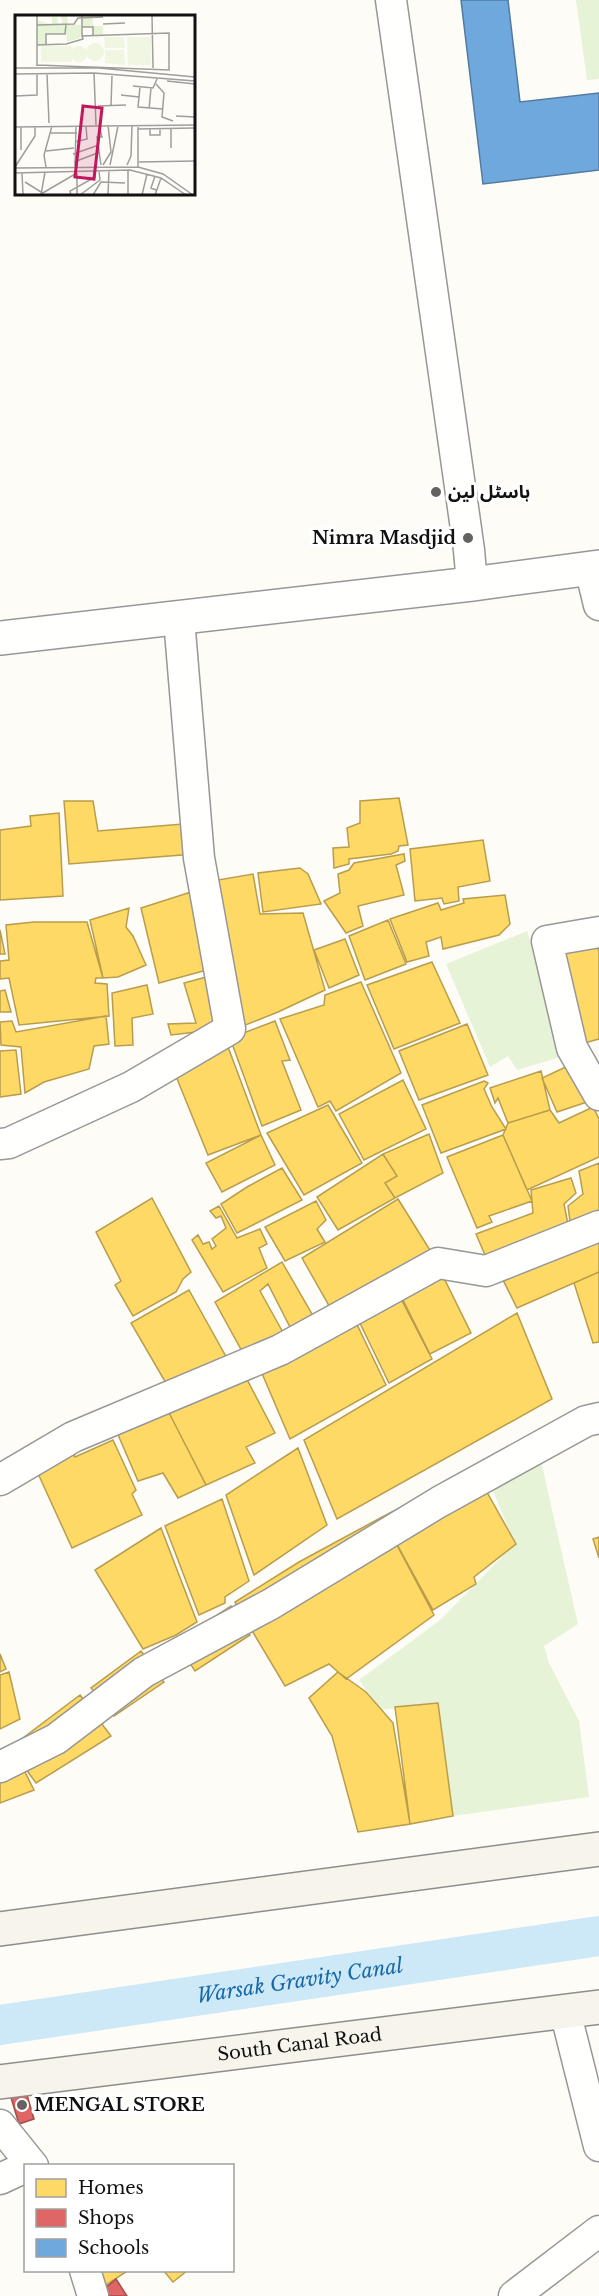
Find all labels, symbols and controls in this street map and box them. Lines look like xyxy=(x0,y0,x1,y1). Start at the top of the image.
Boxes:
inset map xyxy=(15,15,195,195)
place label: ہاسٹل لین xyxy=(448,481,530,503)
marker: ہاسٹل لین xyxy=(429,485,443,499)
place label: Nimra Masdjid xyxy=(312,527,456,549)
marker: Nimra Masdjid xyxy=(461,531,475,545)
water label: Warsak Gravity Canal xyxy=(195,1953,405,2008)
street label: South Canal Road xyxy=(216,2023,383,2066)
place label: MENGAL STORE xyxy=(34,2094,205,2116)
marker: MENGAL STORE xyxy=(15,2098,29,2112)
legend xyxy=(24,2164,234,2272)
text: Homes xyxy=(78,2177,144,2199)
text: Shops xyxy=(78,2207,134,2229)
text: Schools xyxy=(78,2237,149,2259)

